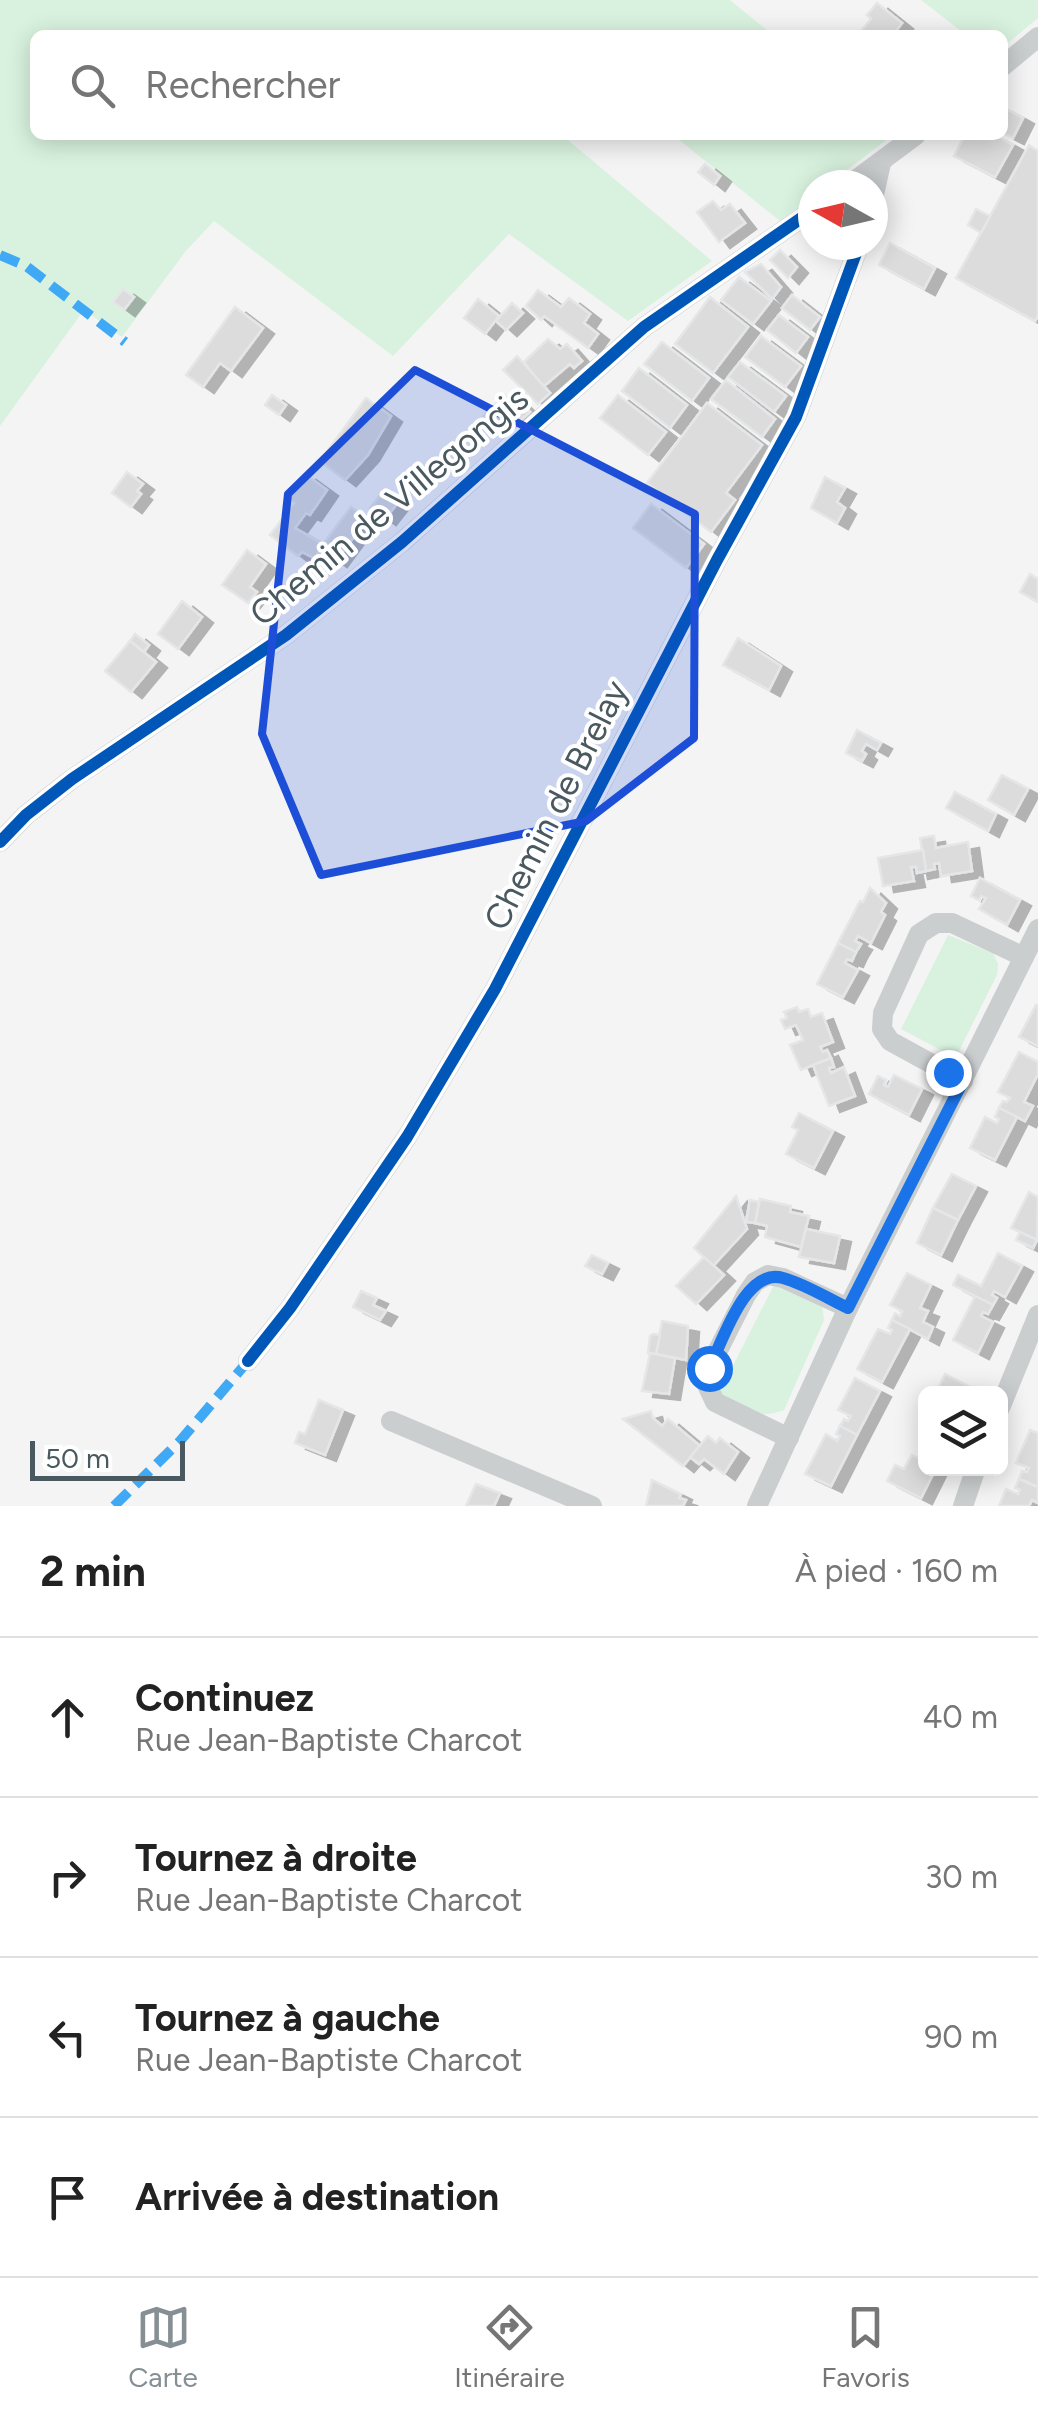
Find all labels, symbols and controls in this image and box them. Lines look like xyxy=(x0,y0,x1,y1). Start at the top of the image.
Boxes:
search box xyxy=(30,30,1008,140)
icon: search xyxy=(65,58,120,113)
text: Rechercher xyxy=(145,62,340,108)
north arrow xyxy=(798,170,888,260)
street label: Chemin de Villegongis xyxy=(241,377,537,635)
street label: Chemin de Brelay xyxy=(475,673,637,937)
route end xyxy=(926,1050,972,1096)
route start xyxy=(687,1346,733,1392)
map controls xyxy=(918,1386,1008,1476)
button: layers xyxy=(918,1386,1008,1476)
scale bar xyxy=(30,1436,185,1480)
text: 50 m xyxy=(45,1441,110,1475)
text: 2 min xyxy=(40,1546,146,1597)
text: À pied · 160 m xyxy=(795,1552,998,1590)
text: Continuez xyxy=(135,1675,314,1721)
icon: ahead xyxy=(40,1690,95,1745)
text: 40 m xyxy=(922,1698,998,1736)
text: Rue Jean-Baptiste Charcot xyxy=(135,1721,522,1759)
text: Tournez à droite xyxy=(135,1835,417,1881)
icon: right xyxy=(40,1850,95,1905)
text: 30 m xyxy=(925,1858,998,1896)
text: Rue Jean-Baptiste Charcot xyxy=(135,1881,522,1919)
text: Tournez à gauche xyxy=(135,1995,440,2041)
icon: left xyxy=(40,2010,95,2065)
text: 90 m xyxy=(924,2018,998,2056)
text: Rue Jean-Baptiste Charcot xyxy=(135,2041,522,2079)
icon: arrive xyxy=(40,2170,95,2225)
text: Arrivée à destination xyxy=(135,2174,499,2220)
tab: Carte xyxy=(128,2300,198,2394)
tab: Itinéraire xyxy=(454,2300,565,2394)
tab: Favoris xyxy=(821,2300,910,2394)

